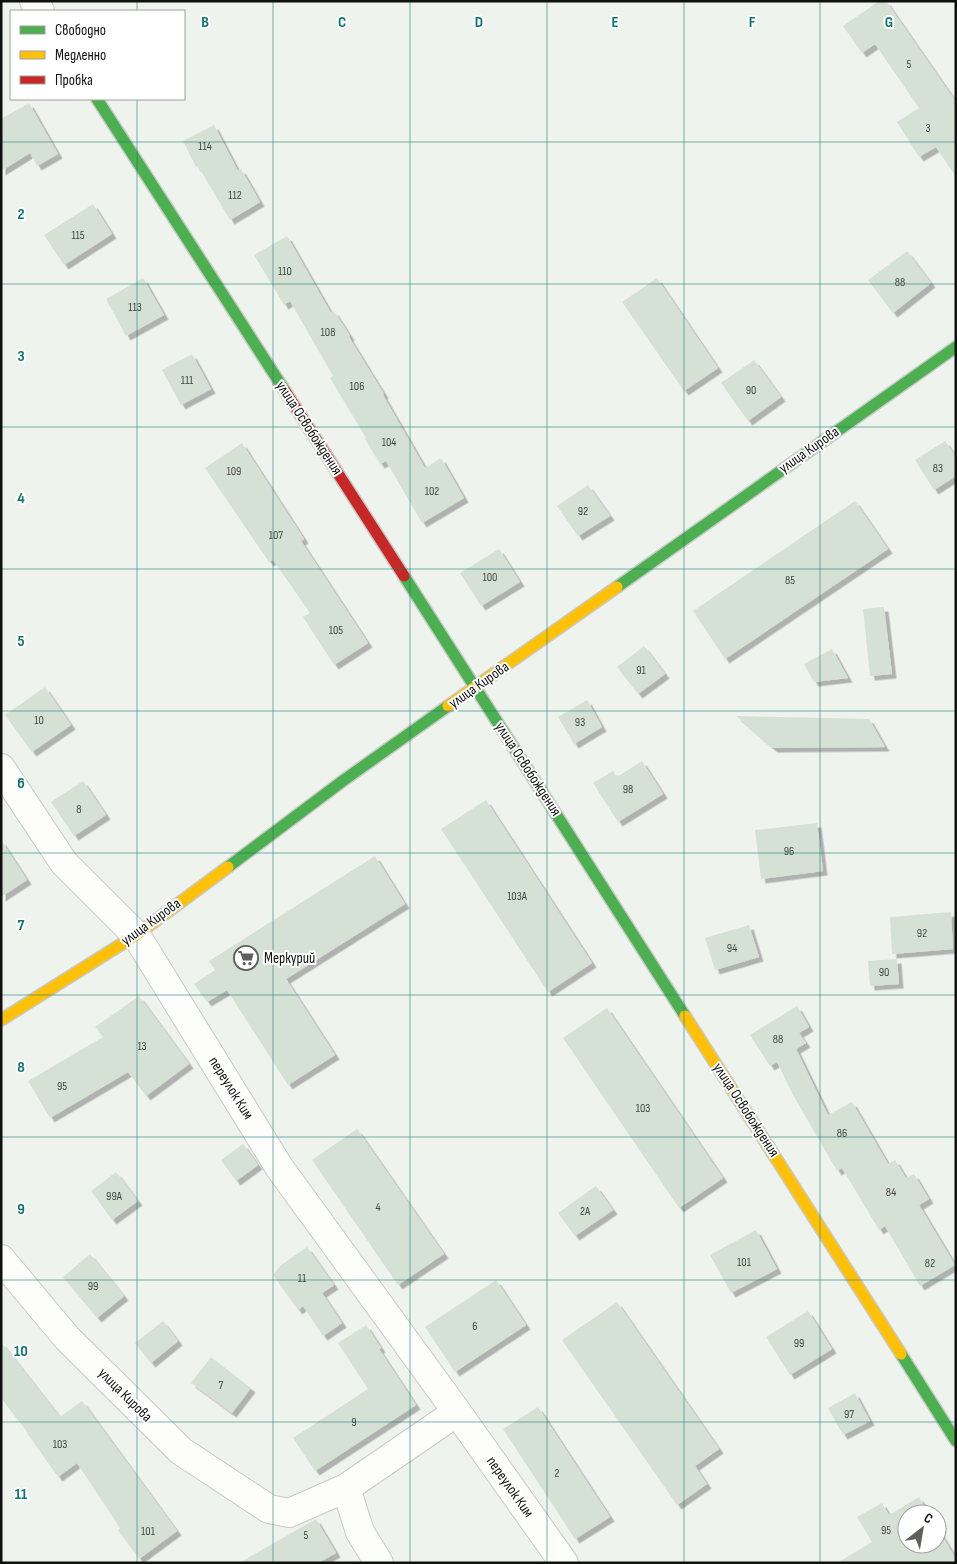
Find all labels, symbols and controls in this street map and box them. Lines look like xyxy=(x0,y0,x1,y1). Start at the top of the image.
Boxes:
legend xyxy=(10,10,185,100)
text: B xyxy=(201,13,209,32)
text: C xyxy=(338,13,346,32)
text: D xyxy=(475,13,483,32)
text: E xyxy=(612,13,619,32)
text: F xyxy=(749,13,756,32)
text: G xyxy=(885,13,893,32)
text: Свободно xyxy=(55,21,106,40)
text: Медленно xyxy=(55,46,106,65)
house number: 5 xyxy=(907,57,912,72)
text: Пробка xyxy=(55,71,93,90)
house number: 3 xyxy=(925,121,931,136)
house number: 114 xyxy=(198,139,212,154)
house number: 112 xyxy=(228,188,242,203)
text: 2 xyxy=(17,205,25,224)
house number: 115 xyxy=(71,228,85,243)
house number: 110 xyxy=(278,264,292,279)
house number: 88 xyxy=(895,275,905,290)
house number: 113 xyxy=(128,300,142,315)
house number: 108 xyxy=(321,325,335,340)
text: 3 xyxy=(17,347,25,366)
house number: 111 xyxy=(181,373,194,388)
street label: улица Освобождения xyxy=(271,377,347,479)
house number: 106 xyxy=(350,379,364,394)
house number: 90 xyxy=(746,383,756,398)
street label: улица Кирова xyxy=(775,422,843,478)
house number: 104 xyxy=(382,435,396,450)
house number: 83 xyxy=(933,461,943,476)
house number: 109 xyxy=(227,464,241,479)
house number: 102 xyxy=(425,484,439,499)
text: 4 xyxy=(17,489,25,508)
house number: 92 xyxy=(578,504,588,519)
house number: 107 xyxy=(269,528,283,543)
house number: 100 xyxy=(483,570,497,585)
house number: 85 xyxy=(785,573,795,588)
house number: 105 xyxy=(329,623,343,638)
text: 5 xyxy=(17,632,25,651)
street label: улица Кирова xyxy=(445,657,513,713)
house number: 91 xyxy=(636,663,647,678)
house number: 10 xyxy=(34,713,44,728)
house number: 93 xyxy=(575,715,585,730)
street label: улица Освобождения xyxy=(490,718,566,820)
text: 6 xyxy=(17,774,25,793)
house number: 98 xyxy=(623,782,633,797)
house number: 8 xyxy=(76,802,82,817)
house number: 96 xyxy=(784,844,794,859)
house number: 103А xyxy=(507,889,528,904)
street label: улица Кирова xyxy=(117,894,185,950)
text: 7 xyxy=(18,916,25,935)
house number: 92 xyxy=(917,926,927,941)
house number: 94 xyxy=(727,941,737,956)
supermarket icon: Меркурий xyxy=(233,945,259,971)
place label: Меркурий xyxy=(264,949,315,968)
house number: 90 xyxy=(879,965,889,980)
house number: 88 xyxy=(773,1032,783,1047)
house number: 13 xyxy=(137,1039,147,1054)
street label: переулок Ким xyxy=(204,1053,258,1123)
text: 8 xyxy=(17,1058,25,1077)
street label: улица Освобождения xyxy=(708,1059,784,1161)
house number: 95 xyxy=(57,1079,67,1094)
house number: 103 xyxy=(636,1101,650,1116)
house number: 86 xyxy=(837,1126,847,1141)
house number: 84 xyxy=(886,1185,896,1200)
house number: 99А xyxy=(106,1189,123,1204)
text: 9 xyxy=(17,1200,25,1219)
house number: 4 xyxy=(375,1200,381,1215)
house number: 2А xyxy=(580,1204,591,1219)
house number: 101 xyxy=(737,1255,752,1270)
house number: 82 xyxy=(925,1256,935,1271)
house number: 11 xyxy=(298,1271,307,1286)
house number: 99 xyxy=(88,1279,98,1294)
house number: 6 xyxy=(472,1319,478,1334)
house number: 99 xyxy=(794,1336,804,1351)
text: 10 xyxy=(14,1342,28,1361)
street label: улица Кирова xyxy=(94,1364,156,1426)
house number: 7 xyxy=(219,1378,224,1393)
house number: 97 xyxy=(844,1407,854,1422)
house number: 9 xyxy=(351,1415,357,1430)
house number: 103 xyxy=(53,1437,67,1452)
street label: переулок Ким xyxy=(482,1453,538,1521)
house number: 2 xyxy=(555,1466,560,1481)
text: 11 xyxy=(15,1485,28,1504)
north arrow xyxy=(897,1504,947,1554)
text: С xyxy=(921,1509,936,1527)
house number: 95 xyxy=(881,1523,891,1538)
house number: 101 xyxy=(141,1524,156,1539)
house number: 5 xyxy=(304,1528,309,1543)

